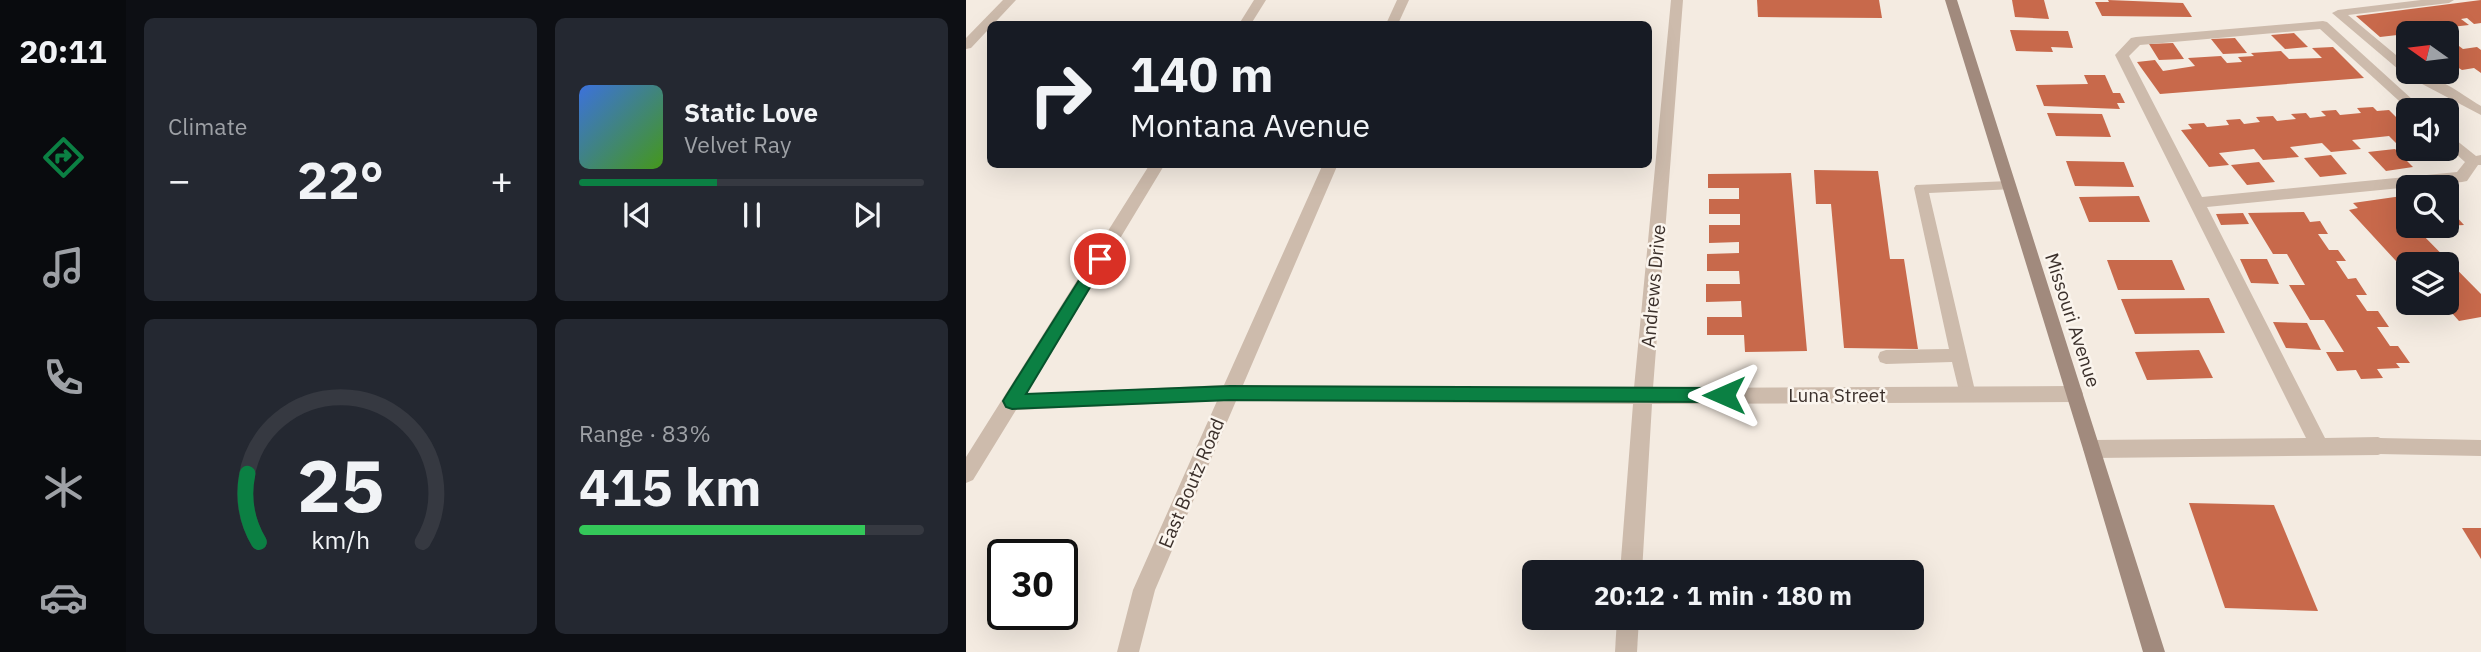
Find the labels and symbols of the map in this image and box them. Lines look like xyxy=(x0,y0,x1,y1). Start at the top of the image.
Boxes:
north arrow xyxy=(2396,21,2459,84)
street label: Andrews Drive xyxy=(1636,223,1670,349)
pin xyxy=(1070,229,1130,289)
street label: Missouri Avenue xyxy=(2040,250,2106,390)
position arrow xyxy=(1687,358,1761,432)
street label: Luna Street xyxy=(1788,383,1886,407)
street label: East Boutz Road xyxy=(1153,414,1229,552)
speed limit sign: 30 xyxy=(987,539,1078,630)

